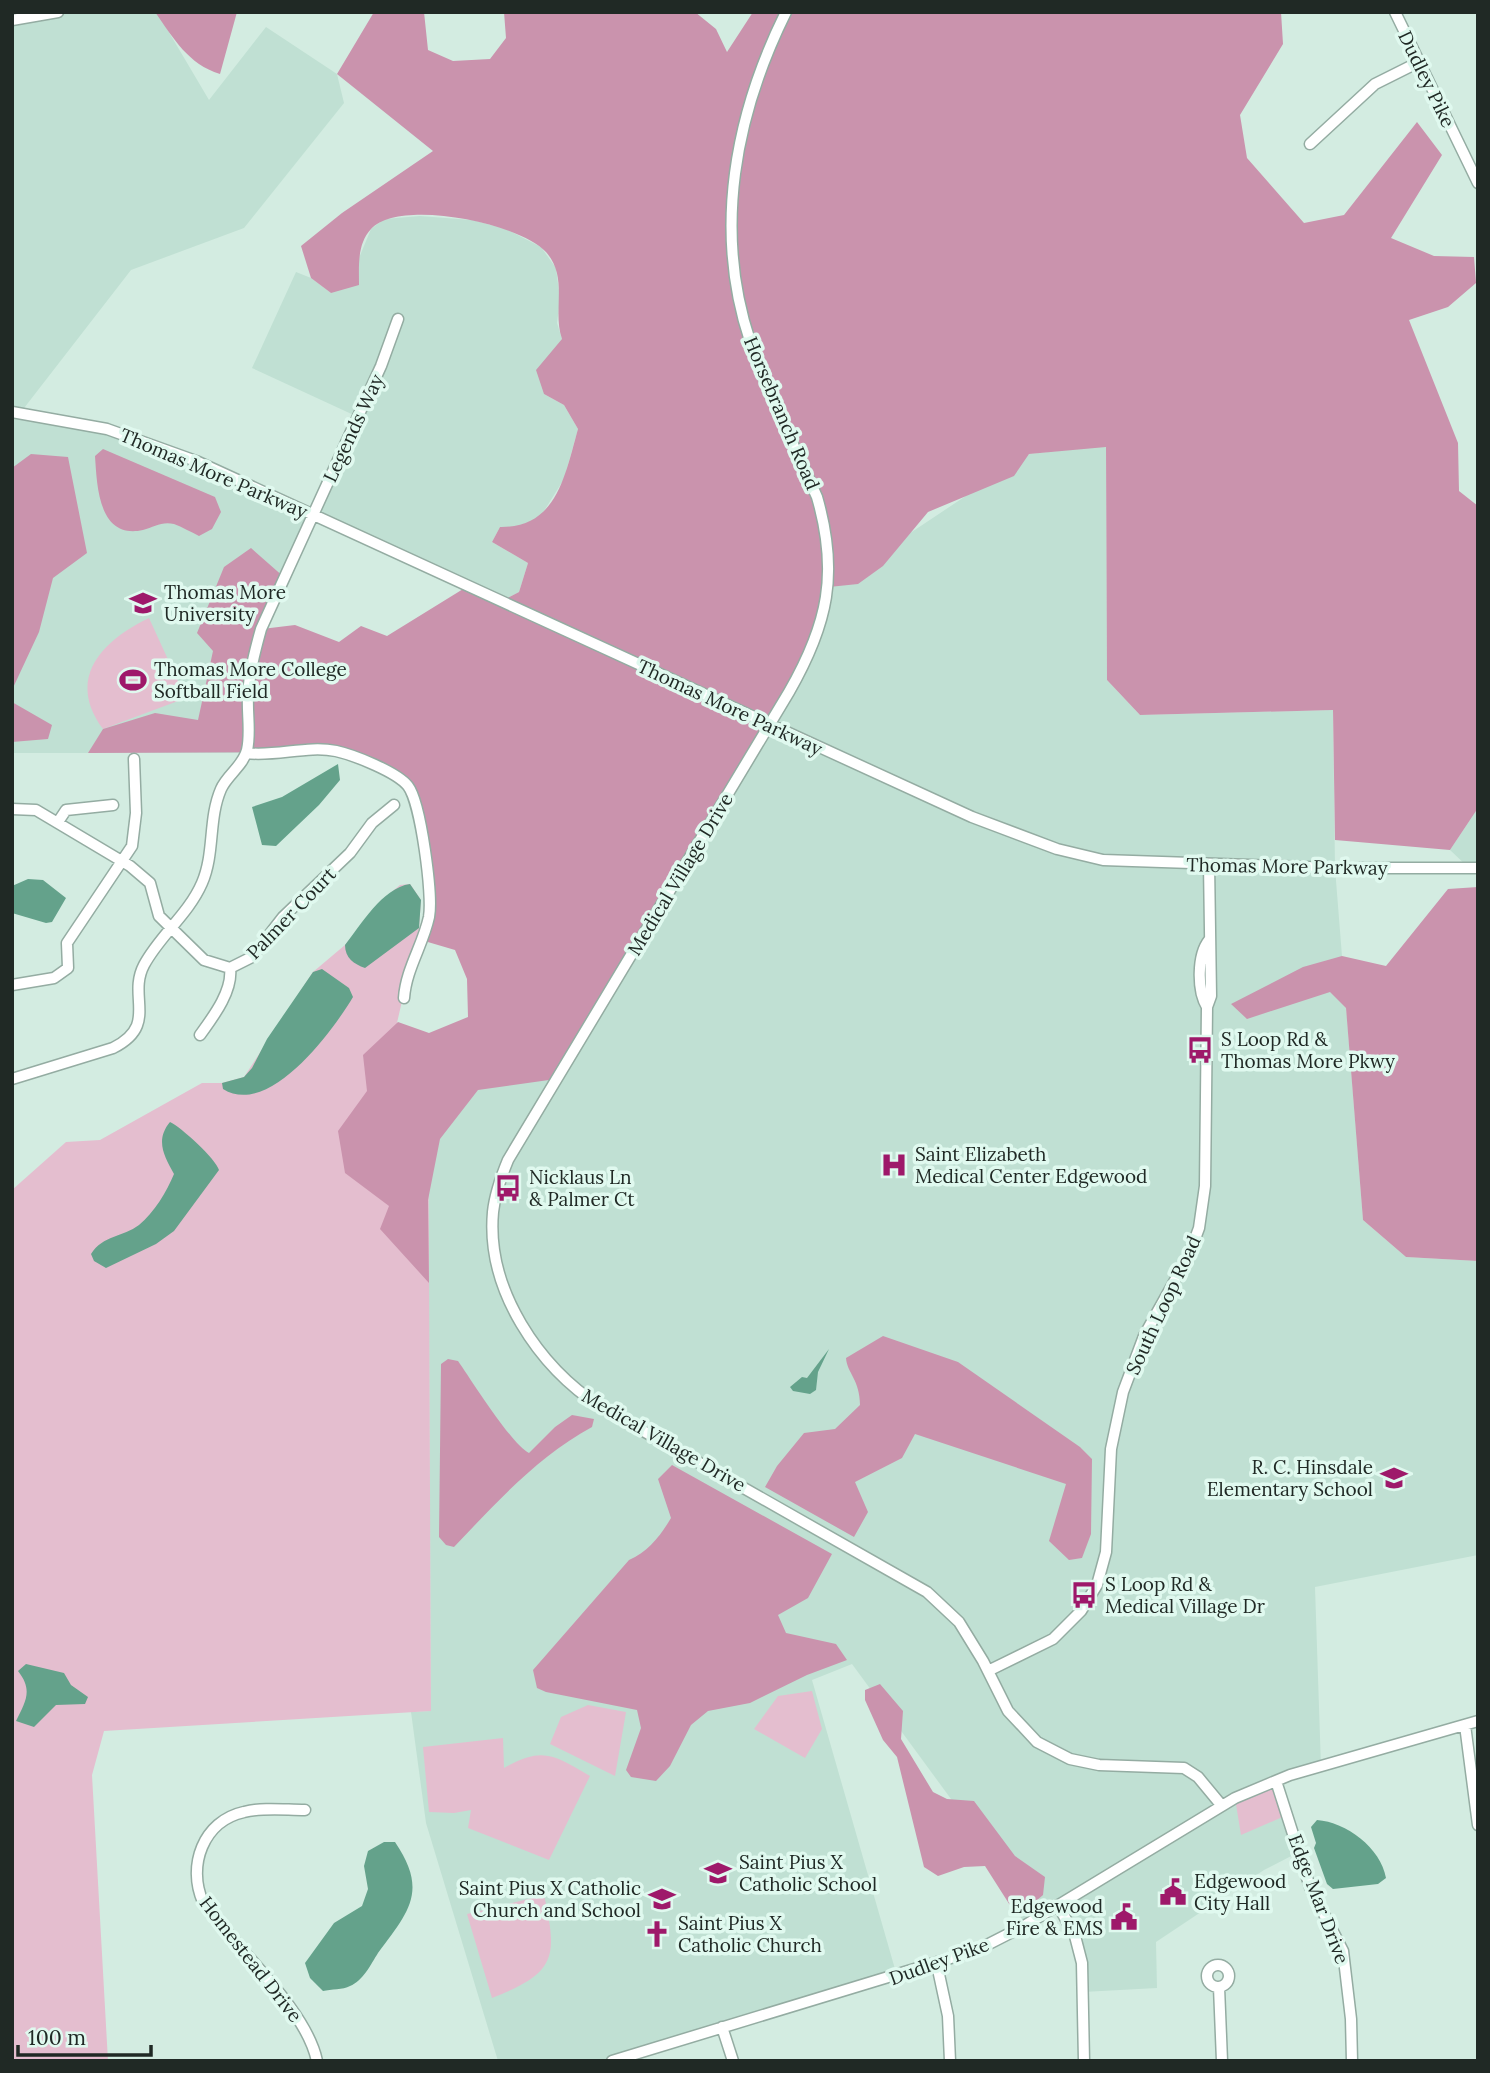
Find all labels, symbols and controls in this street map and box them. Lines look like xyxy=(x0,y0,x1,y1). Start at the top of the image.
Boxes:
street label: Dudley Pike xyxy=(1393,27,1461,131)
street label: Horsebranch Road xyxy=(739,333,825,493)
street label: Legends Way xyxy=(318,370,388,486)
street label: Thomas More Parkway xyxy=(117,423,311,523)
place label: Thomas More University xyxy=(164,580,286,626)
school or university icon: Thomas More University xyxy=(128,588,158,618)
street label: Thomas More Parkway xyxy=(634,654,826,760)
place label: Thomas More College Softball Field xyxy=(154,657,347,703)
sports icon: Thomas More College Softball Field xyxy=(118,665,148,695)
street label: Medical Village Drive xyxy=(622,788,738,960)
street label: Thomas More Parkway xyxy=(1186,852,1388,880)
street label: Palmer Court xyxy=(241,862,341,964)
place label: S Loop Rd & Thomas More Pkwy xyxy=(1221,1027,1395,1073)
bus stop icon: S Loop Rd & Thomas More Pkwy xyxy=(1185,1035,1215,1065)
place label: Saint Elizabeth Medical Center Edgewood xyxy=(915,1142,1147,1188)
hospital icon: Saint Elizabeth Medical Center Edgewood xyxy=(879,1150,909,1180)
place label: Nicklaus Ln & Palmer Ct xyxy=(529,1165,635,1211)
bus stop icon: Nicklaus Ln & Palmer Ct xyxy=(493,1173,523,1203)
street label: South Loop Road xyxy=(1120,1232,1206,1378)
street label: Medical Village Drive xyxy=(578,1383,750,1497)
place label: R. C. Hinsdale Elementary School xyxy=(1207,1455,1373,1501)
school or university icon: R. C. Hinsdale Elementary School xyxy=(1379,1463,1409,1493)
place label: S Loop Rd & Medical Village Dr xyxy=(1105,1572,1266,1618)
bus stop icon: S Loop Rd & Medical Village Dr xyxy=(1069,1580,1099,1610)
street label: Edge Mar Drive xyxy=(1283,1831,1355,1967)
place label: Saint Pius X Catholic School xyxy=(739,1850,877,1896)
school or university icon: Saint Pius X Catholic School xyxy=(703,1858,733,1888)
place label: Edgewood City Hall xyxy=(1194,1869,1286,1915)
place label: Saint Pius X Catholic Church and School xyxy=(459,1876,641,1922)
public building icon: Edgewood City Hall xyxy=(1158,1877,1188,1907)
school or university icon: Saint Pius X Catholic Church and School xyxy=(647,1884,677,1914)
street label: Homestead Drive xyxy=(194,1891,308,2027)
place label: Edgewood Fire & EMS xyxy=(1006,1894,1103,1940)
public building icon: Edgewood Fire & EMS xyxy=(1109,1902,1139,1932)
place label: Saint Pius X Catholic Church xyxy=(678,1911,822,1957)
church icon: Saint Pius X Catholic Church xyxy=(642,1919,672,1949)
street label: Dudley Pike xyxy=(886,1932,992,1990)
scale bar xyxy=(18,2014,150,2058)
text: 100 m xyxy=(28,2024,86,2051)

